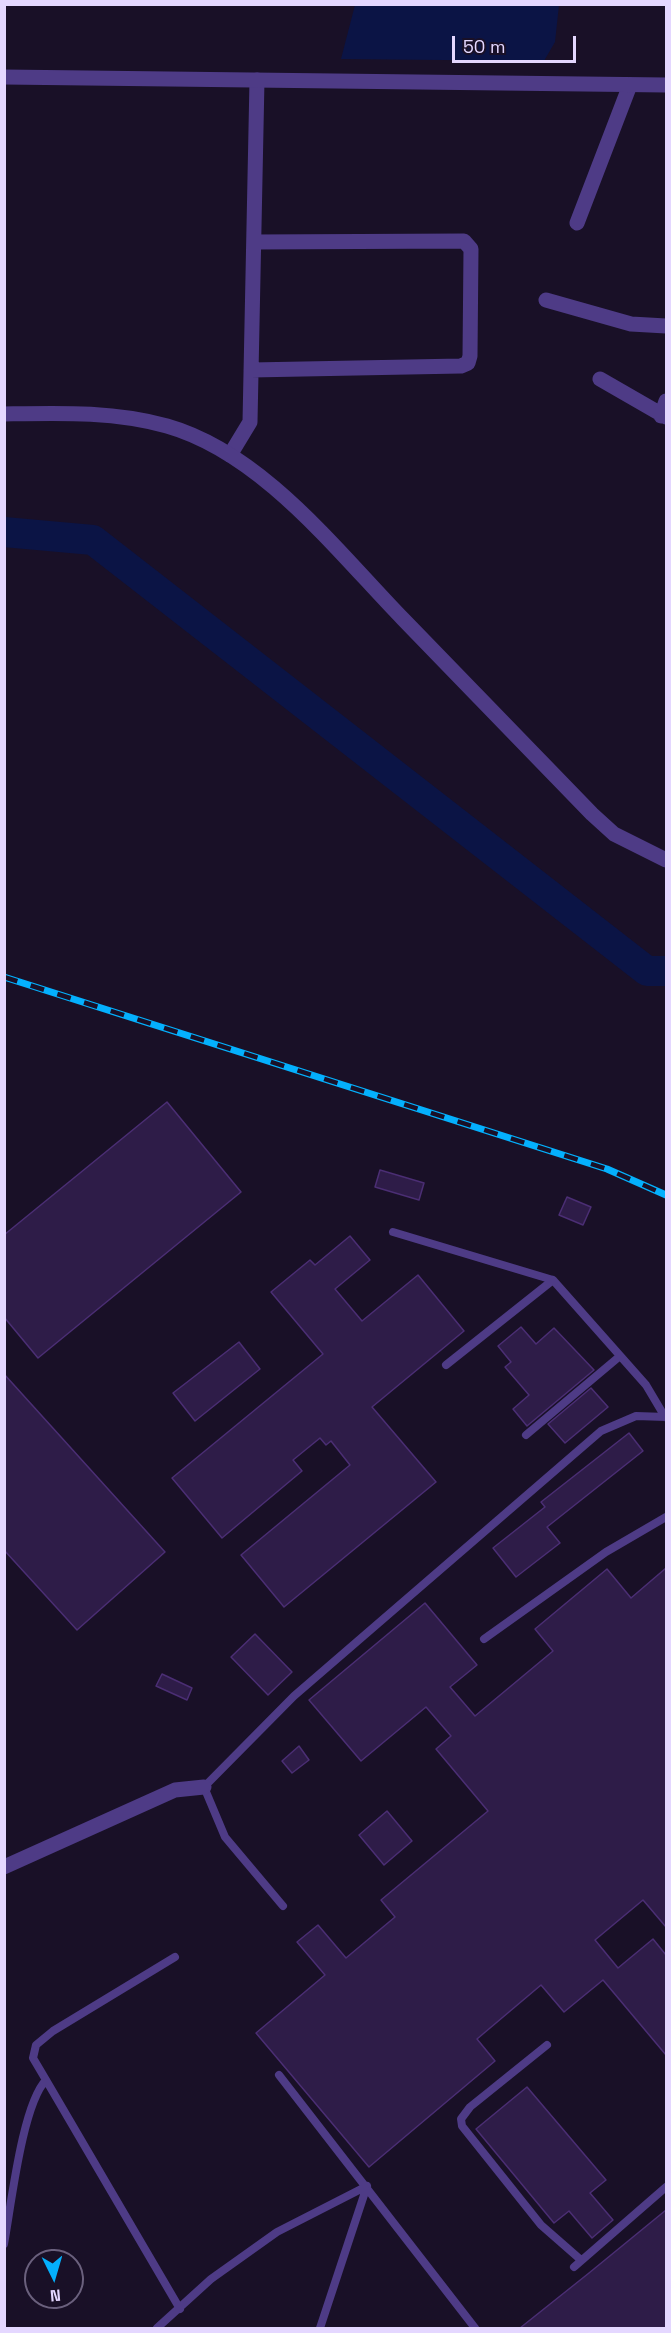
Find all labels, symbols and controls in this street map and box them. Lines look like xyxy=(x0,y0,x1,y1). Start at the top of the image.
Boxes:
scale bar xyxy=(455,24,580,62)
text: 50 m xyxy=(463,35,505,58)
north arrow xyxy=(24,2249,84,2309)
text: N xyxy=(49,2285,62,2306)

